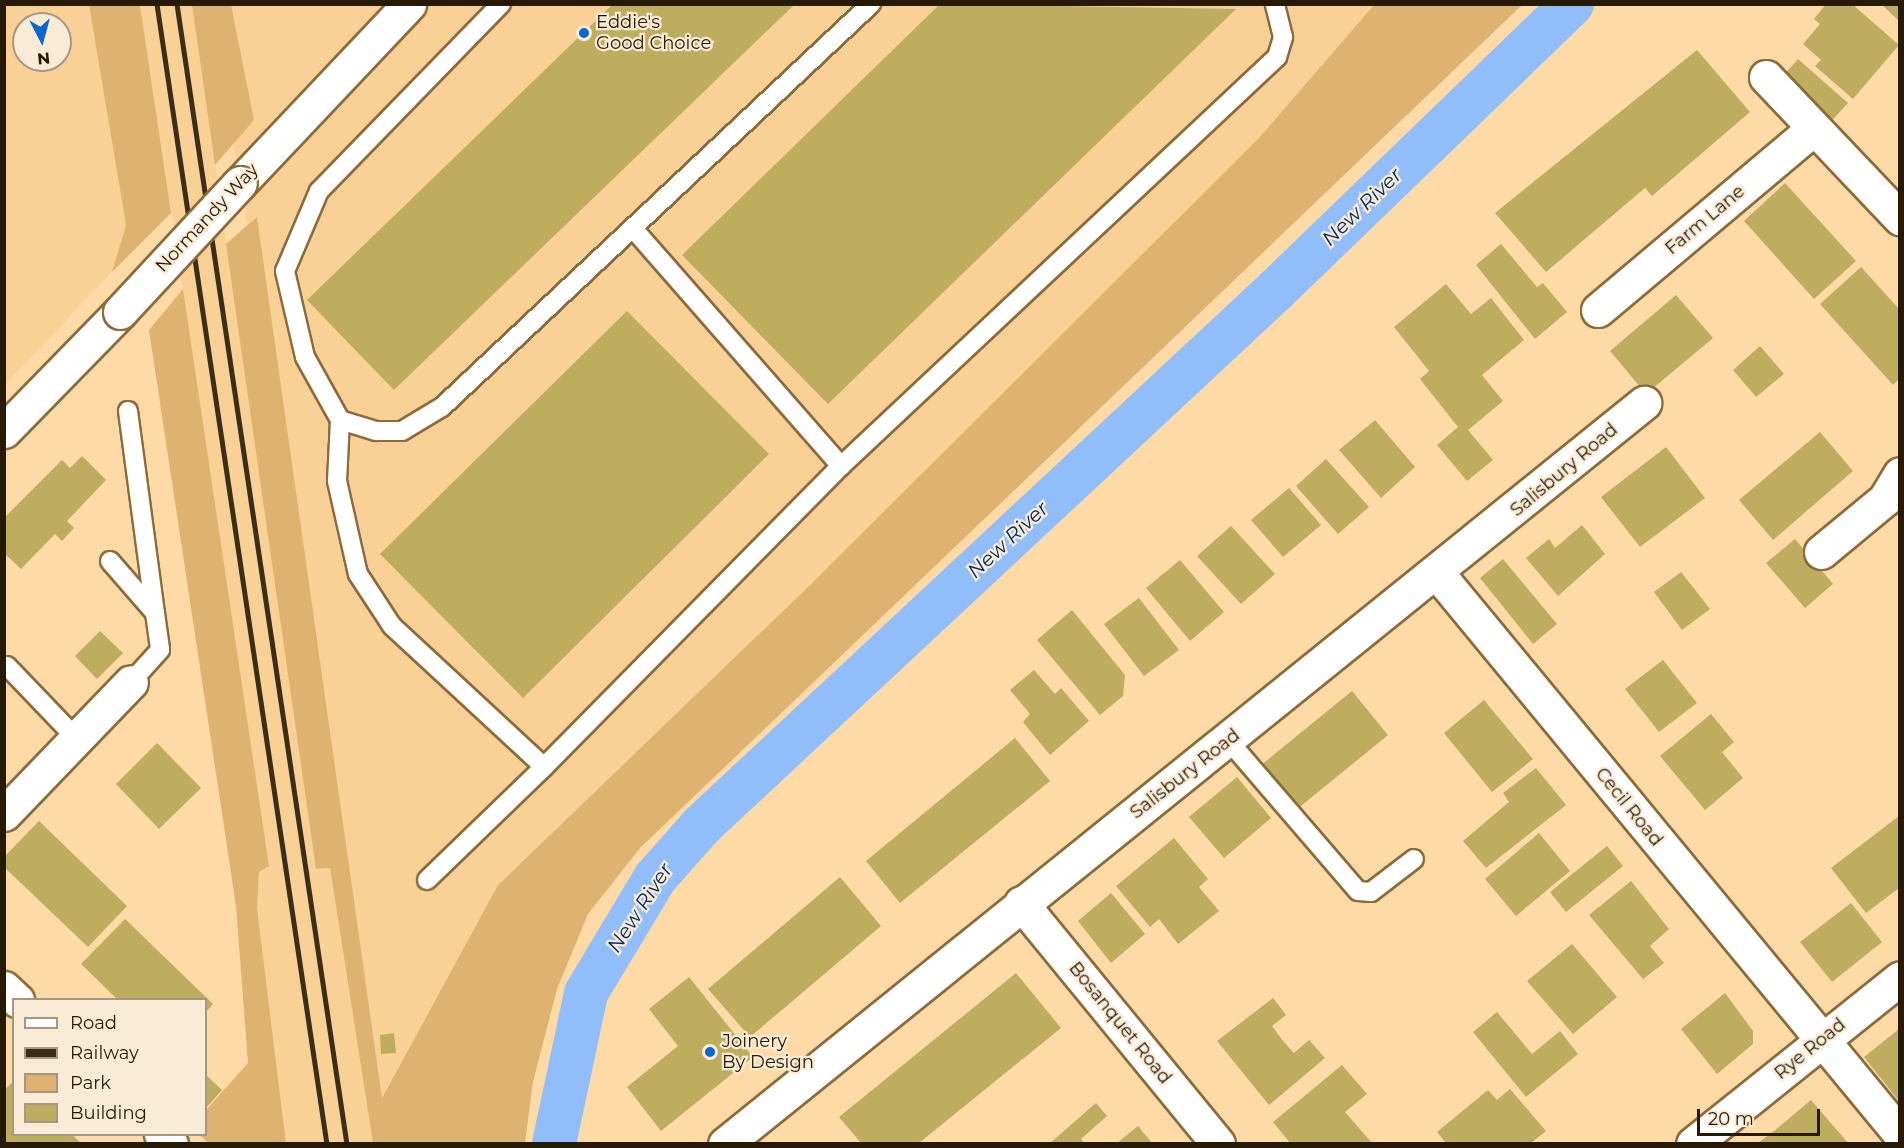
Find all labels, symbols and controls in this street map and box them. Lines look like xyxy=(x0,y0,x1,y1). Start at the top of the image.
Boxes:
north arrow xyxy=(12,12,72,72)
place label: Eddie's Good Choice xyxy=(596,12,711,54)
marker: Eddie's Good Choice xyxy=(577,26,591,40)
text: N xyxy=(36,48,51,69)
street label: Normandy Way xyxy=(151,159,263,277)
water label: New River xyxy=(1317,163,1407,251)
street label: Farm Lane xyxy=(1661,181,1749,259)
street label: Salisbury Road xyxy=(1506,419,1622,521)
water label: New River xyxy=(963,497,1053,583)
street label: Salisbury Road xyxy=(1126,725,1244,823)
street label: Cecil Road xyxy=(1591,763,1667,851)
water label: New River xyxy=(602,859,678,957)
street label: Bosanquet Road xyxy=(1064,958,1176,1088)
legend xyxy=(12,998,207,1136)
text: Road xyxy=(70,1012,117,1034)
street label: Rye Road xyxy=(1770,1014,1850,1084)
place label: Joinery By Design xyxy=(722,1031,814,1074)
text: Railway xyxy=(70,1042,139,1064)
marker: Joinery By Design xyxy=(703,1045,717,1059)
text: Park xyxy=(70,1072,111,1094)
scale bar xyxy=(1700,1097,1823,1135)
text: Building xyxy=(70,1102,147,1124)
text: 20 m xyxy=(1708,1108,1754,1130)

